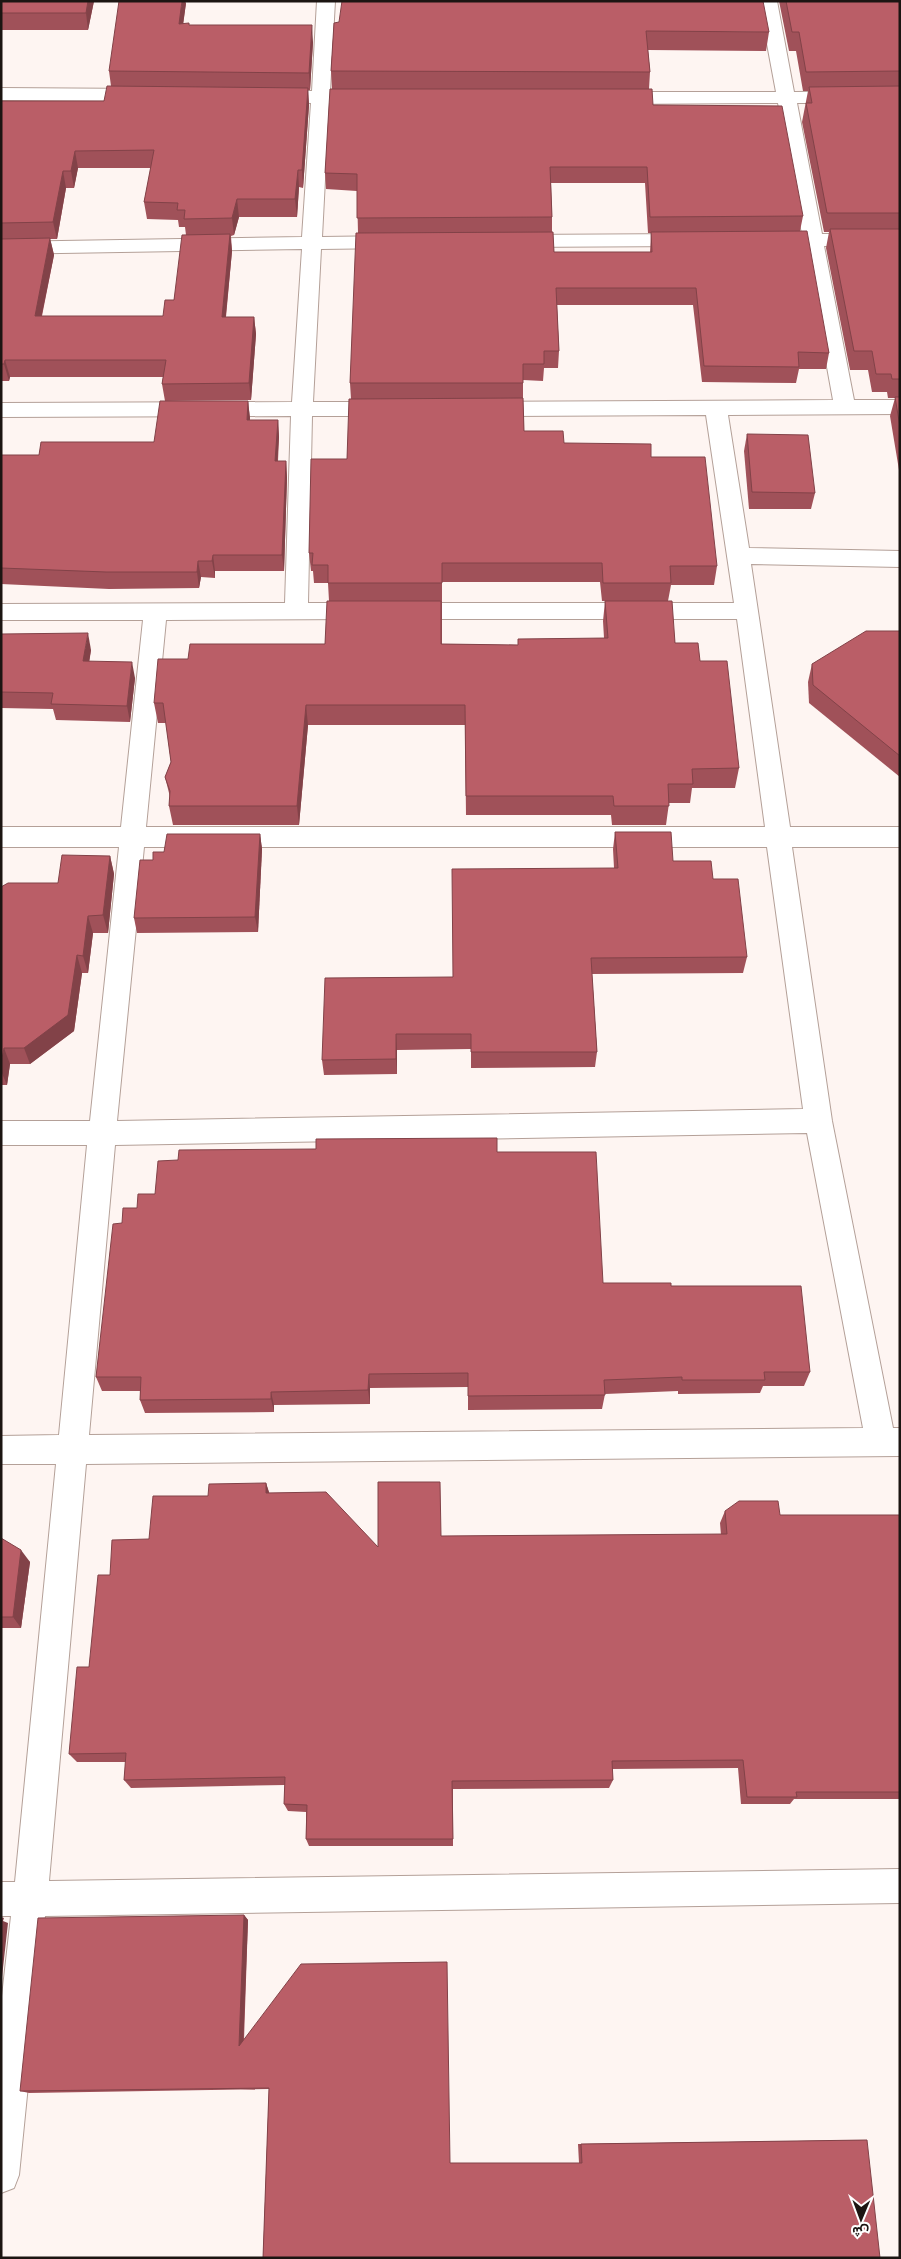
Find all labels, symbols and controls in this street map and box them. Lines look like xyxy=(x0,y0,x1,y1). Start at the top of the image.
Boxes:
north arrow xyxy=(836,2194,886,2244)
text: ش xyxy=(852,2222,869,2242)

